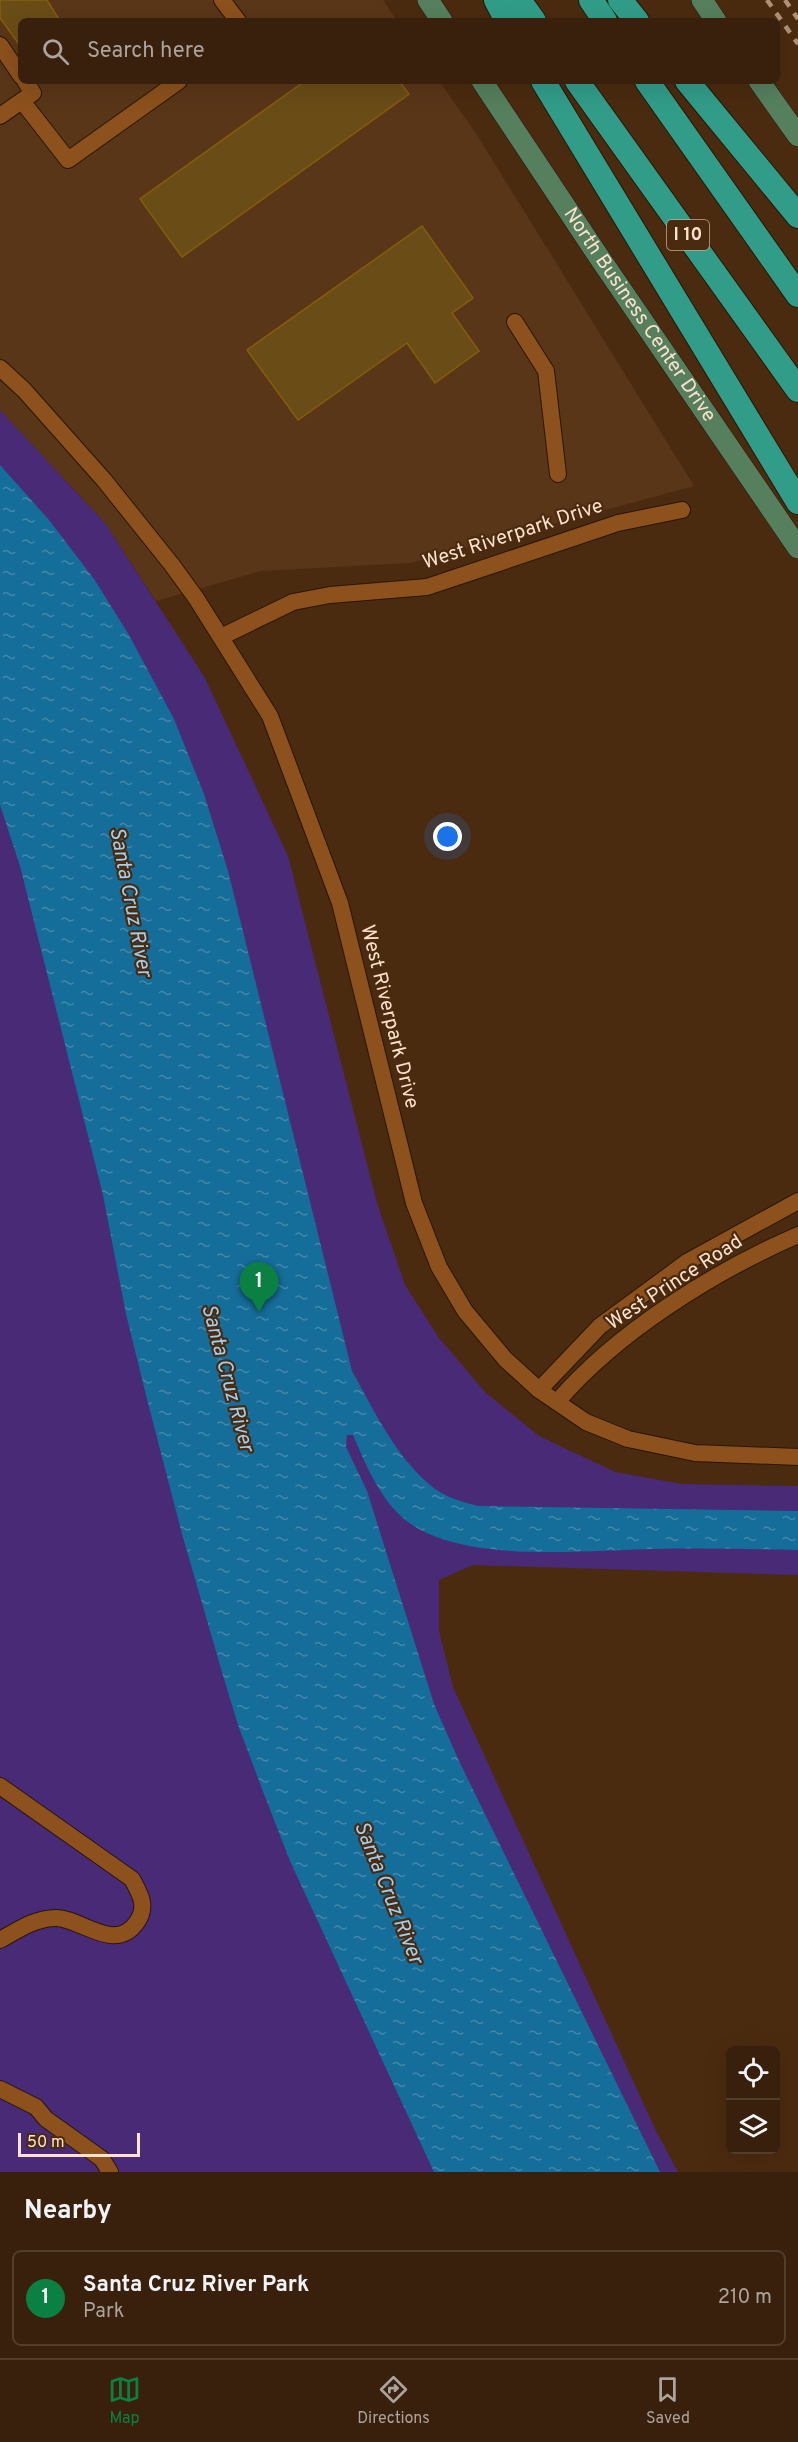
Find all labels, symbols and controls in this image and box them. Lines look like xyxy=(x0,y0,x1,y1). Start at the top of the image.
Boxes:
search box xyxy=(18,18,780,84)
icon: search xyxy=(39,35,72,68)
text: Search here xyxy=(87,38,205,65)
street label: North Business Center Drive xyxy=(557,203,721,428)
road number: I 10 xyxy=(667,220,709,250)
street label: West Riverpark Drive xyxy=(419,494,607,576)
your location xyxy=(433,822,462,851)
water label: Santa Cruz River xyxy=(102,825,158,981)
street label: West Riverpark Drive xyxy=(354,922,424,1112)
street label: West Prince Road xyxy=(602,1229,748,1337)
pin: 1 xyxy=(240,1262,278,1312)
water label: Santa Cruz River xyxy=(194,1301,260,1457)
water label: Santa Cruz River xyxy=(347,1818,430,1970)
map controls xyxy=(726,2046,780,2154)
button: locate xyxy=(726,2046,780,2100)
button: layers xyxy=(726,2100,780,2154)
scale bar xyxy=(18,2130,140,2158)
text: 50 m xyxy=(27,2133,65,2153)
text: Nearby xyxy=(24,2195,112,2228)
text: Santa Cruz River Park xyxy=(83,2272,309,2299)
text: 1 xyxy=(42,2285,50,2311)
text: 210 m xyxy=(718,2285,772,2311)
text: Park xyxy=(83,2299,124,2325)
tab: Map xyxy=(108,2373,141,2429)
tab: Directions xyxy=(357,2373,430,2429)
tab: Saved xyxy=(646,2373,690,2429)

